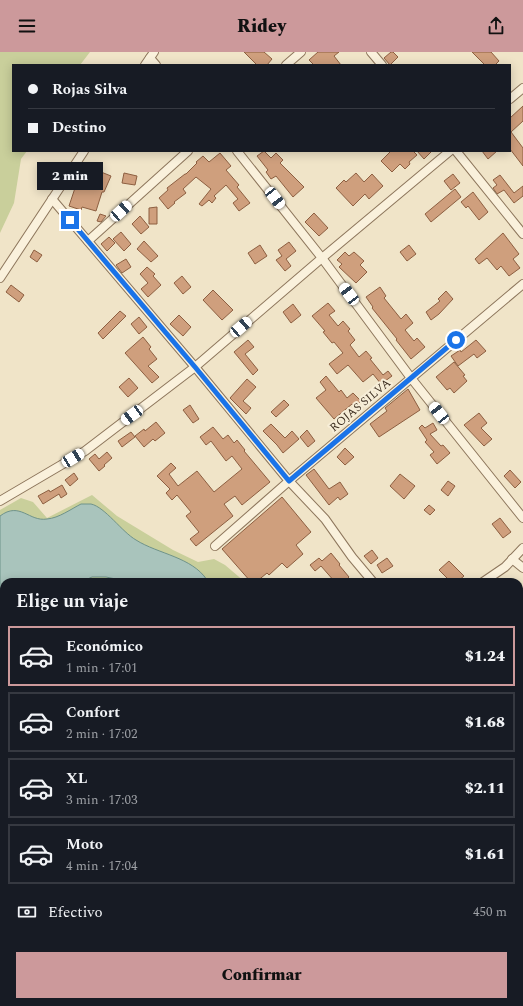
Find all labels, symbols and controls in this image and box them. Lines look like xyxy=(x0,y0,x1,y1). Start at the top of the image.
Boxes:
text: Ridey xyxy=(237,13,286,40)
icon: menu xyxy=(16,15,38,37)
icon: share xyxy=(485,15,507,37)
text: Rojas Silva xyxy=(52,78,127,101)
text: Destino xyxy=(52,116,106,139)
callout: 2 min xyxy=(37,162,103,190)
text: 2 min xyxy=(52,166,88,186)
car xyxy=(263,185,287,211)
car xyxy=(108,199,134,223)
route end xyxy=(61,211,79,229)
car xyxy=(337,281,361,307)
car xyxy=(228,315,254,339)
route start xyxy=(447,331,465,349)
street label: ROJAS SILVA xyxy=(325,374,395,437)
car xyxy=(427,400,451,426)
car xyxy=(119,403,145,427)
car xyxy=(60,447,86,469)
text: Elige un viaje xyxy=(16,588,128,615)
text: Económico xyxy=(66,635,143,658)
icon: car xyxy=(18,638,54,674)
text: $1.24 xyxy=(465,645,505,668)
text: 1 min · 17:01 xyxy=(66,658,138,678)
text: Confort xyxy=(66,701,120,724)
icon: car xyxy=(18,704,54,740)
text: $1.68 xyxy=(465,711,505,734)
text: 2 min · 17:02 xyxy=(66,724,138,744)
text: XL xyxy=(66,767,87,790)
icon: car xyxy=(18,770,54,806)
text: $2.11 xyxy=(465,777,505,800)
text: 3 min · 17:03 xyxy=(66,790,138,810)
text: Moto xyxy=(66,833,103,856)
icon: car xyxy=(18,836,54,872)
text: $1.61 xyxy=(465,843,505,866)
text: 4 min · 17:04 xyxy=(66,856,138,876)
icon: cash xyxy=(16,901,38,923)
text: Efectivo xyxy=(48,901,103,924)
text: 450 m xyxy=(473,902,507,922)
button: Confirmar xyxy=(16,952,507,998)

